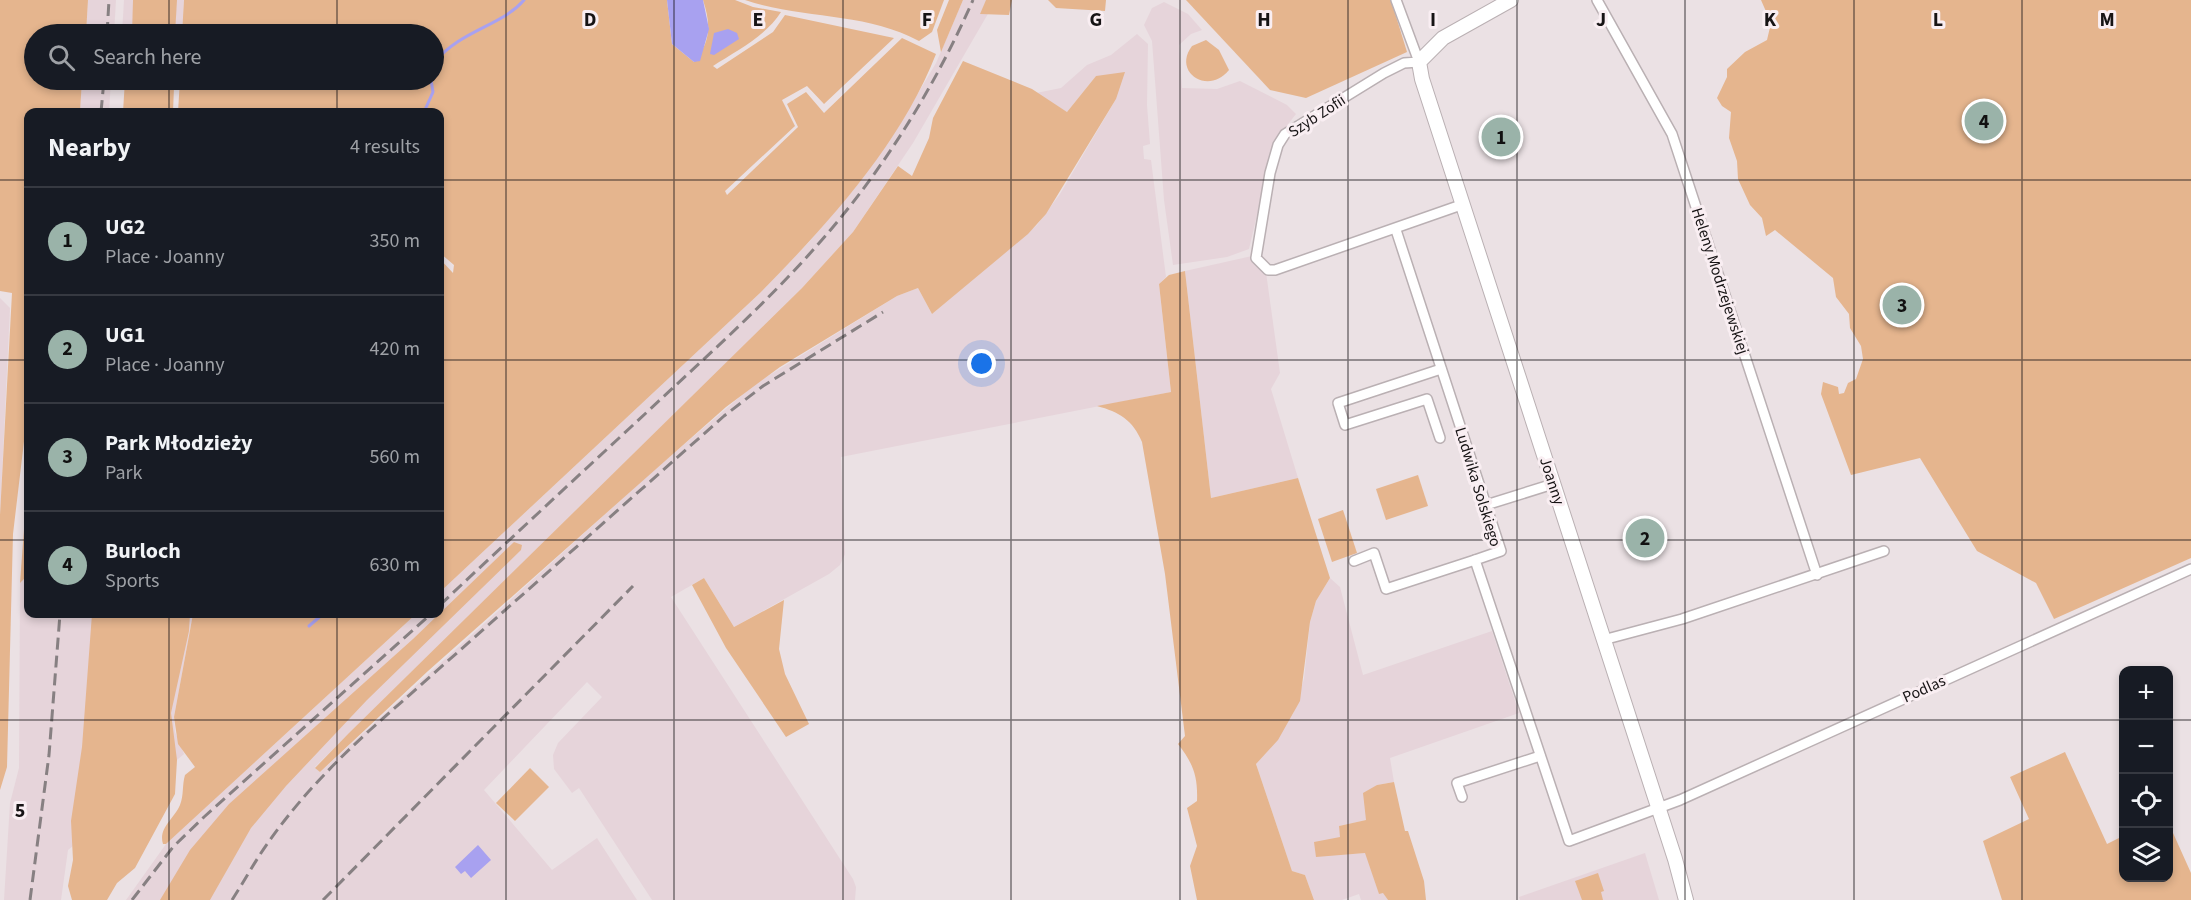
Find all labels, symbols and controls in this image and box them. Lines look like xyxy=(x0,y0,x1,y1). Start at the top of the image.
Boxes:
text: D xyxy=(584,6,596,34)
text: E xyxy=(753,6,763,34)
text: F xyxy=(922,6,932,34)
text: G xyxy=(1090,6,1102,34)
text: H xyxy=(1257,6,1271,34)
text: I xyxy=(1430,6,1436,34)
text: J xyxy=(1596,6,1606,34)
text: K xyxy=(1764,6,1777,34)
text: L xyxy=(1933,6,1943,34)
text: M xyxy=(2099,6,2115,34)
search box xyxy=(24,24,444,90)
icon: search xyxy=(45,41,78,74)
text: Search here xyxy=(93,41,201,73)
street label: Szyb Zofii xyxy=(1284,89,1350,143)
pin: 4 xyxy=(1964,98,2004,144)
pin: 1 xyxy=(1482,114,1520,160)
text: Nearby xyxy=(48,129,131,166)
text: 4 results xyxy=(350,133,420,161)
street label: Heleny Modrzejewskiej xyxy=(1686,205,1754,357)
text: UG2 xyxy=(105,211,145,243)
text: 1 xyxy=(62,227,73,255)
text: 350 m xyxy=(370,227,420,255)
text: Place · Joanny xyxy=(105,243,225,271)
pin: 3 xyxy=(1882,282,1922,328)
text: UG1 xyxy=(105,319,145,351)
text: 2 xyxy=(62,335,73,363)
text: 420 m xyxy=(370,335,420,363)
your location xyxy=(967,349,996,378)
text: Place · Joanny xyxy=(105,351,225,379)
street label: Ludwika Solskiego xyxy=(1449,425,1507,549)
text: Park Młodzieży xyxy=(105,427,253,459)
text: 3 xyxy=(62,443,73,471)
text: 560 m xyxy=(370,443,420,471)
street label: Joanny xyxy=(1534,454,1570,508)
text: Park xyxy=(105,459,142,487)
pin: 2 xyxy=(1626,516,1664,560)
text: Burloch xyxy=(105,535,181,567)
text: 4 xyxy=(62,551,73,579)
text: 630 m xyxy=(370,551,420,579)
text: Sports xyxy=(105,567,160,595)
map controls xyxy=(2119,666,2173,882)
button: + xyxy=(2119,666,2173,720)
street label: Podlas xyxy=(1899,670,1949,708)
button: − xyxy=(2119,720,2173,774)
button: locate xyxy=(2119,774,2173,828)
text: 5 xyxy=(15,797,25,825)
button: layers xyxy=(2119,828,2173,882)

